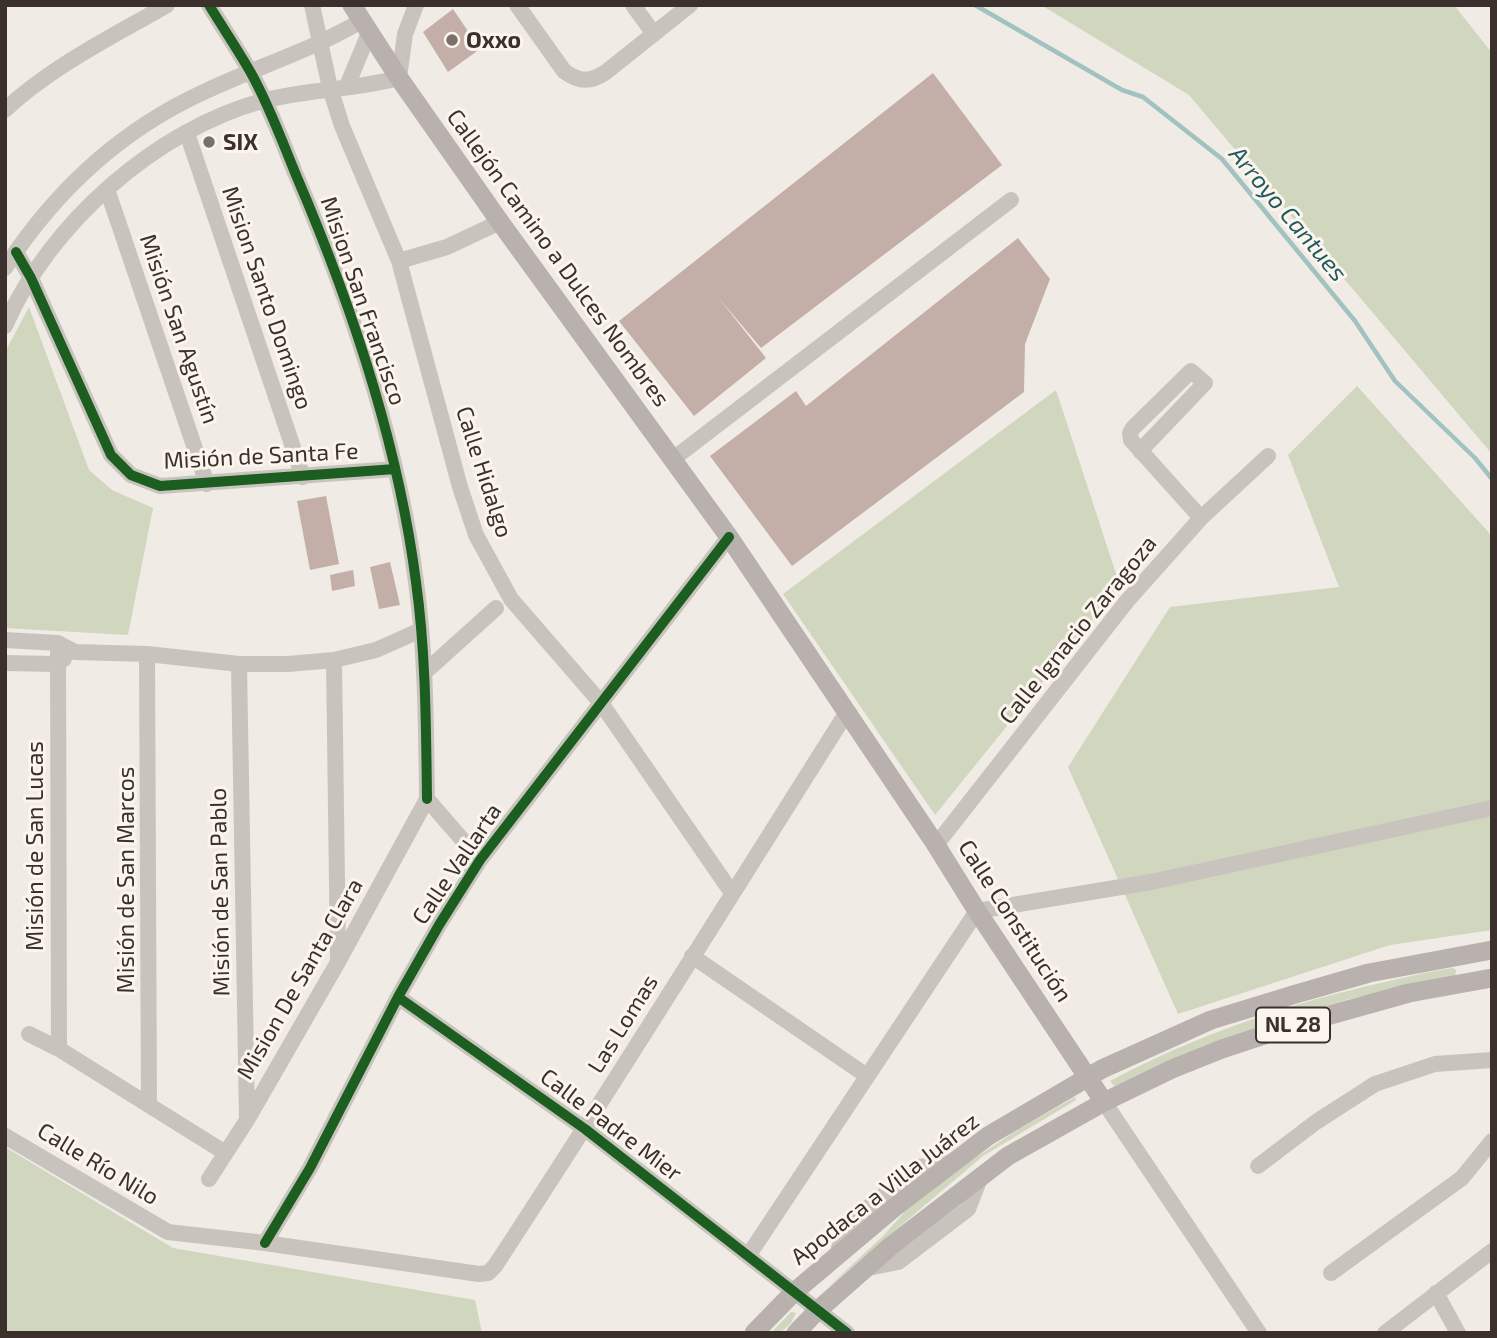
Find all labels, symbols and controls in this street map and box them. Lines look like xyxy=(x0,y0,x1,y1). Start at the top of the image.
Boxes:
place label: Oxxo xyxy=(466,26,521,54)
marker: Oxxo xyxy=(444,32,460,48)
street label: Callejón Camino a Dulces Nombres xyxy=(441,104,675,412)
place label: SIX xyxy=(223,128,258,156)
marker: SIX xyxy=(201,134,217,150)
water label: Arroyo Cantues xyxy=(1223,140,1353,288)
street label: Mision Santo Domingo xyxy=(216,183,318,413)
street label: Mision San Francisco xyxy=(314,193,412,409)
street label: Misión San Agustín xyxy=(134,231,224,427)
street label: Calle Hidalgo xyxy=(450,403,518,541)
street label: Misión de Santa Fe xyxy=(163,437,359,475)
street label: Calle Ignacio Zaragoza xyxy=(993,530,1163,730)
street label: Misión de San Lucas xyxy=(21,741,49,951)
street label: Misión de San Marcos xyxy=(112,766,140,994)
street label: Misión de San Pablo xyxy=(204,787,236,997)
street label: Calle Vallarta xyxy=(406,798,508,930)
street label: Calle Constitución xyxy=(952,835,1078,1007)
street label: Mision De Santa Clara xyxy=(231,874,369,1084)
street label: Las Lomas xyxy=(582,970,664,1078)
road number: NL 28 xyxy=(1256,1007,1330,1042)
street label: Calle Padre Mier xyxy=(535,1063,687,1187)
street label: Apodaca a Villa Juárez xyxy=(786,1107,984,1271)
street label: Calle Río Nilo xyxy=(32,1117,164,1211)

